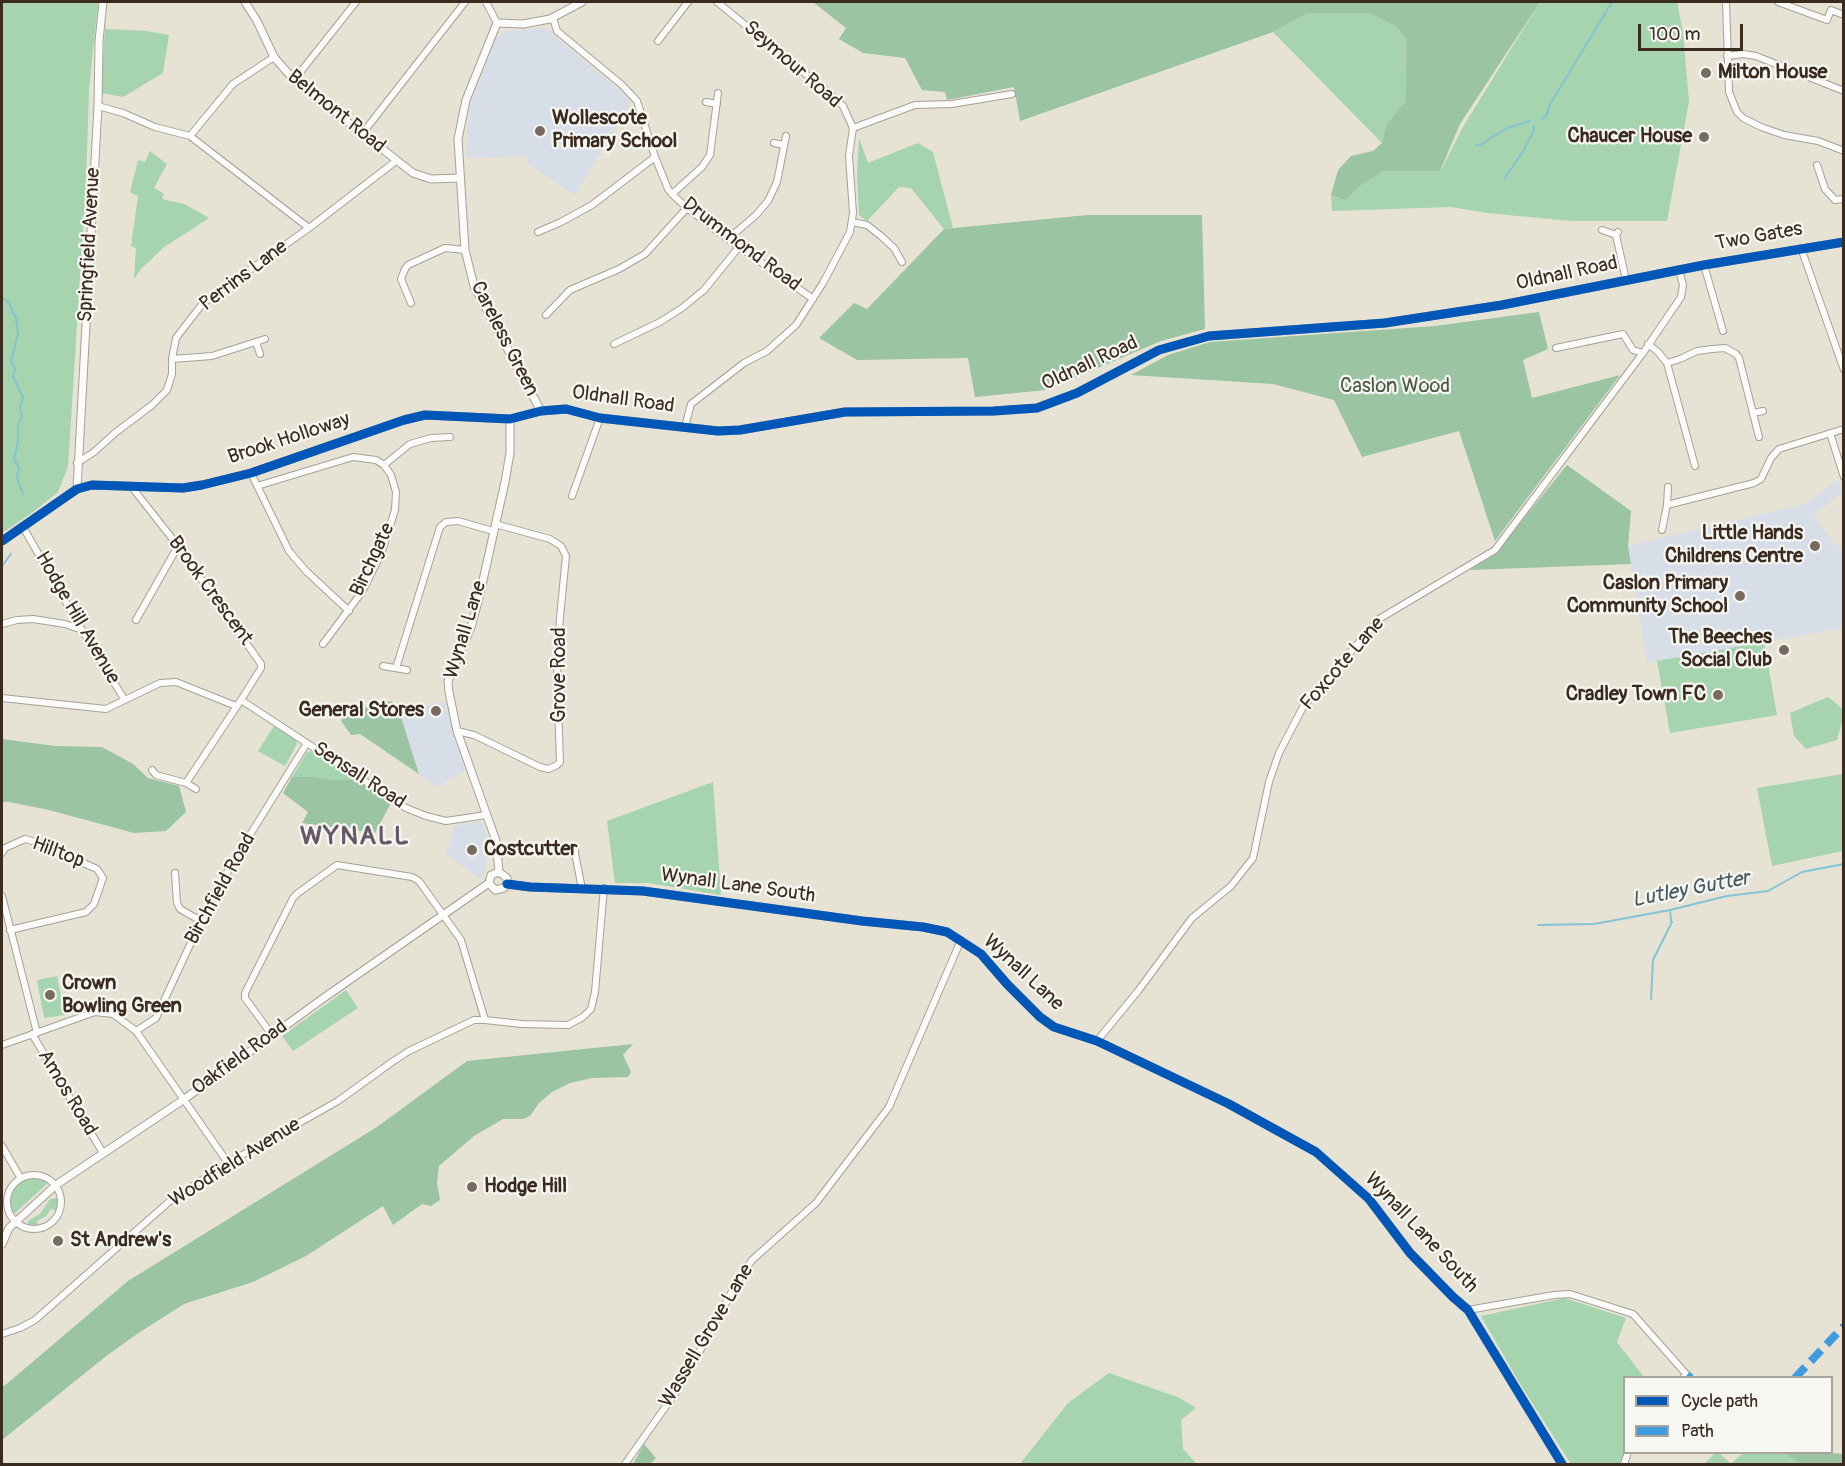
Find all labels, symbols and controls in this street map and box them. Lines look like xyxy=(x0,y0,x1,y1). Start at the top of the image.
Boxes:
scale bar xyxy=(1641,12,1746,50)
street label: Seymour Road xyxy=(738,16,846,114)
text: 100 m xyxy=(1649,23,1701,46)
place label: Milton House xyxy=(1718,61,1827,85)
street label: Belmont Road xyxy=(282,65,390,159)
marker: Milton House xyxy=(1699,66,1713,80)
place label: Wollescote Primary School xyxy=(552,107,677,154)
marker: Wollescote Primary School xyxy=(533,124,547,138)
place label: Chaucer House xyxy=(1568,125,1692,149)
marker: Chaucer House xyxy=(1697,130,1711,144)
street label: Springfield Avenue xyxy=(74,167,106,323)
street label: Drummond Road xyxy=(677,193,805,297)
street label: Two Gates xyxy=(1714,218,1804,256)
street label: Perrins Lane xyxy=(195,235,293,317)
street label: Oldnall Road xyxy=(1514,252,1620,296)
street label: Careless Green xyxy=(465,278,543,400)
street label: Oldnall Road xyxy=(1038,331,1142,397)
park label: Caslon Wood xyxy=(1340,375,1450,399)
street label: Oldnall Road xyxy=(570,381,676,419)
street label: Brook Holloway xyxy=(225,408,353,470)
street label: Birchgate xyxy=(346,519,400,601)
place label: Little Hands Childrens Centre xyxy=(1665,522,1803,569)
street label: Brook Crescent xyxy=(162,532,258,650)
marker: Little Hands Childrens Centre xyxy=(1808,539,1822,553)
street label: Hodge Hill Avenue xyxy=(29,548,125,688)
place label: Caslon Primary Community School xyxy=(1567,572,1728,619)
street label: Wynall Lane xyxy=(440,578,492,682)
marker: Caslon Primary Community School xyxy=(1733,589,1747,603)
street label: Foxcote Lane xyxy=(1296,612,1390,716)
place label: The Beeches Social Club xyxy=(1668,626,1772,673)
street label: Grove Road xyxy=(548,627,572,723)
marker: The Beeches Social Club xyxy=(1777,643,1791,657)
place label: Cradley Town FC xyxy=(1566,683,1706,707)
marker: Cradley Town FC xyxy=(1711,688,1725,702)
place label: General Stores xyxy=(299,699,424,723)
marker: General Stores xyxy=(429,704,443,718)
street label: Sensall Road xyxy=(308,737,410,815)
district label: WYNALL xyxy=(300,821,410,853)
street label: Birchfield Road xyxy=(181,829,261,949)
street label: Hilltop xyxy=(28,832,88,874)
place label: Costcutter xyxy=(484,838,577,862)
marker: Costcutter xyxy=(465,843,479,857)
street label: Wynall Lane South xyxy=(659,863,817,909)
water label: Lutley Gutter xyxy=(1630,866,1752,914)
street label: Wynall Lane xyxy=(978,930,1068,1016)
place label: Crown Bowling Green xyxy=(62,972,182,1019)
marker: Crown Bowling Green xyxy=(43,988,57,1002)
street label: Oakfield Road xyxy=(188,1015,292,1101)
street label: Amos Road xyxy=(32,1046,102,1140)
street label: Woodfield Avenue xyxy=(165,1113,305,1213)
street label: Wynall Lane South xyxy=(1359,1168,1483,1298)
place label: Hodge Hill xyxy=(484,1175,567,1199)
marker: Hodge Hill xyxy=(465,1180,479,1194)
place label: St Andrew's xyxy=(70,1229,171,1253)
marker: St Andrew's xyxy=(51,1234,65,1248)
street label: Wassell Grove Lane xyxy=(655,1260,759,1412)
legend xyxy=(1623,1376,1833,1454)
text: Cycle path xyxy=(1681,1390,1758,1413)
text: Path xyxy=(1681,1420,1714,1443)

